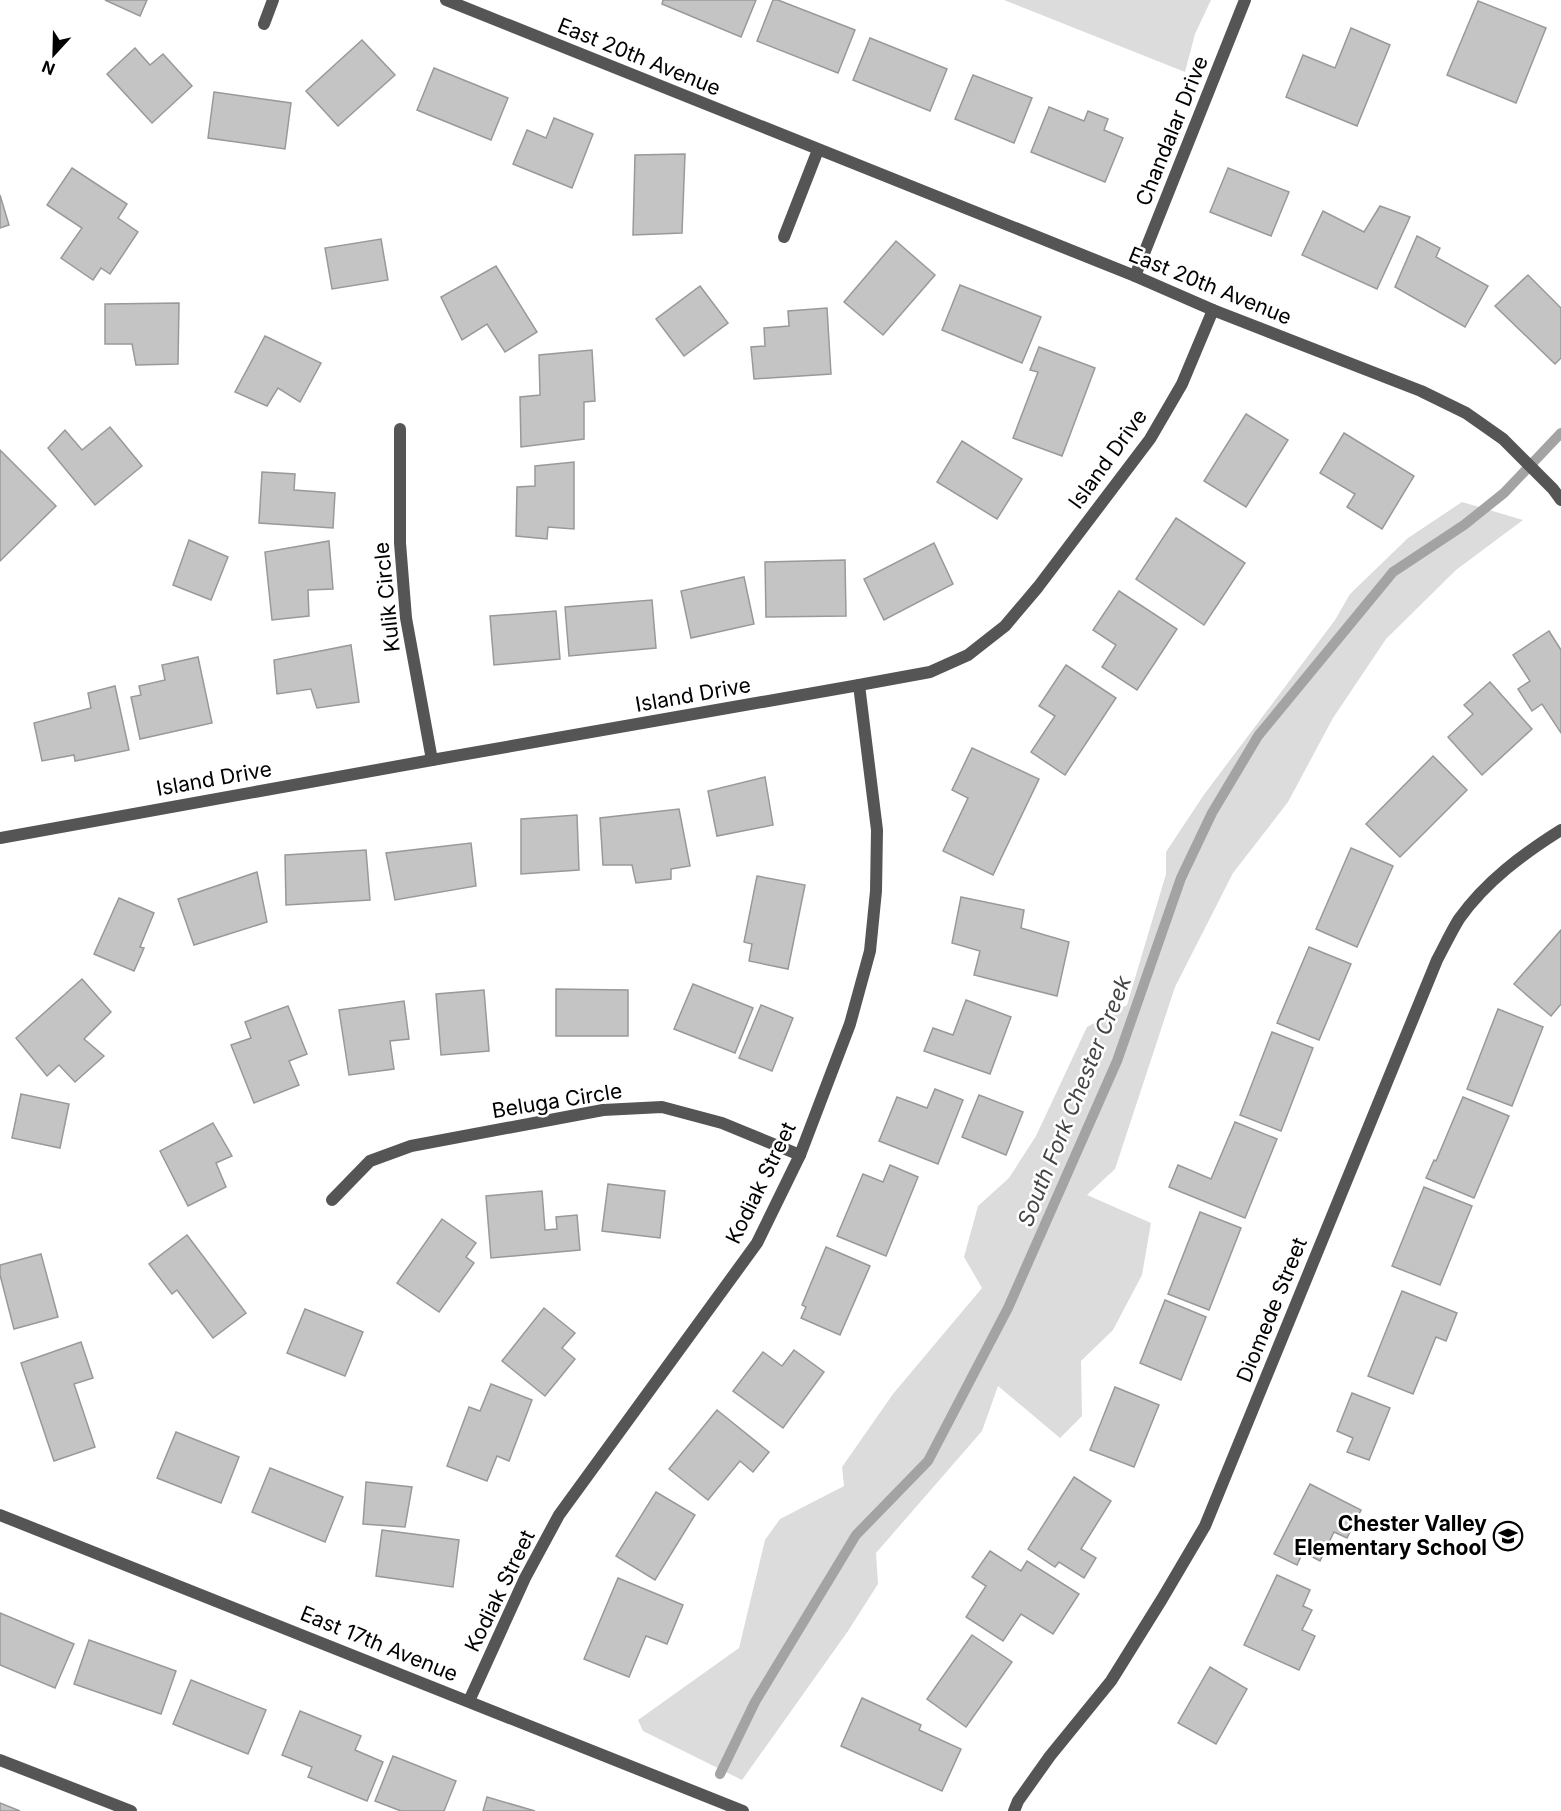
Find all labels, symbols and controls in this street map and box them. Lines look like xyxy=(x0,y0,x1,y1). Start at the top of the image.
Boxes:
street label: East 20th Avenue xyxy=(554,12,724,101)
north arrow xyxy=(24,24,84,84)
street label: Chandalar Drive xyxy=(1130,52,1213,209)
text: N xyxy=(39,56,58,79)
street label: East 20th Avenue xyxy=(1125,241,1295,330)
street label: Island Drive xyxy=(1063,404,1152,513)
street label: Kulik Circle xyxy=(368,541,405,653)
street label: Island Drive xyxy=(633,672,753,717)
street label: Island Drive xyxy=(154,756,274,801)
water label: South Fork Chester Creek xyxy=(1012,971,1137,1230)
street label: Beluga Circle xyxy=(490,1078,624,1123)
street label: Kodiak Street xyxy=(720,1118,801,1248)
street label: Diomede Street xyxy=(1231,1234,1312,1386)
place label: Chester Valley Elementary School xyxy=(1294,1511,1487,1560)
school or university icon: Chester Valley Elementary School xyxy=(1492,1520,1524,1552)
street label: Kodiak Street xyxy=(459,1526,540,1656)
street label: East 17th Avenue xyxy=(297,1601,462,1687)

